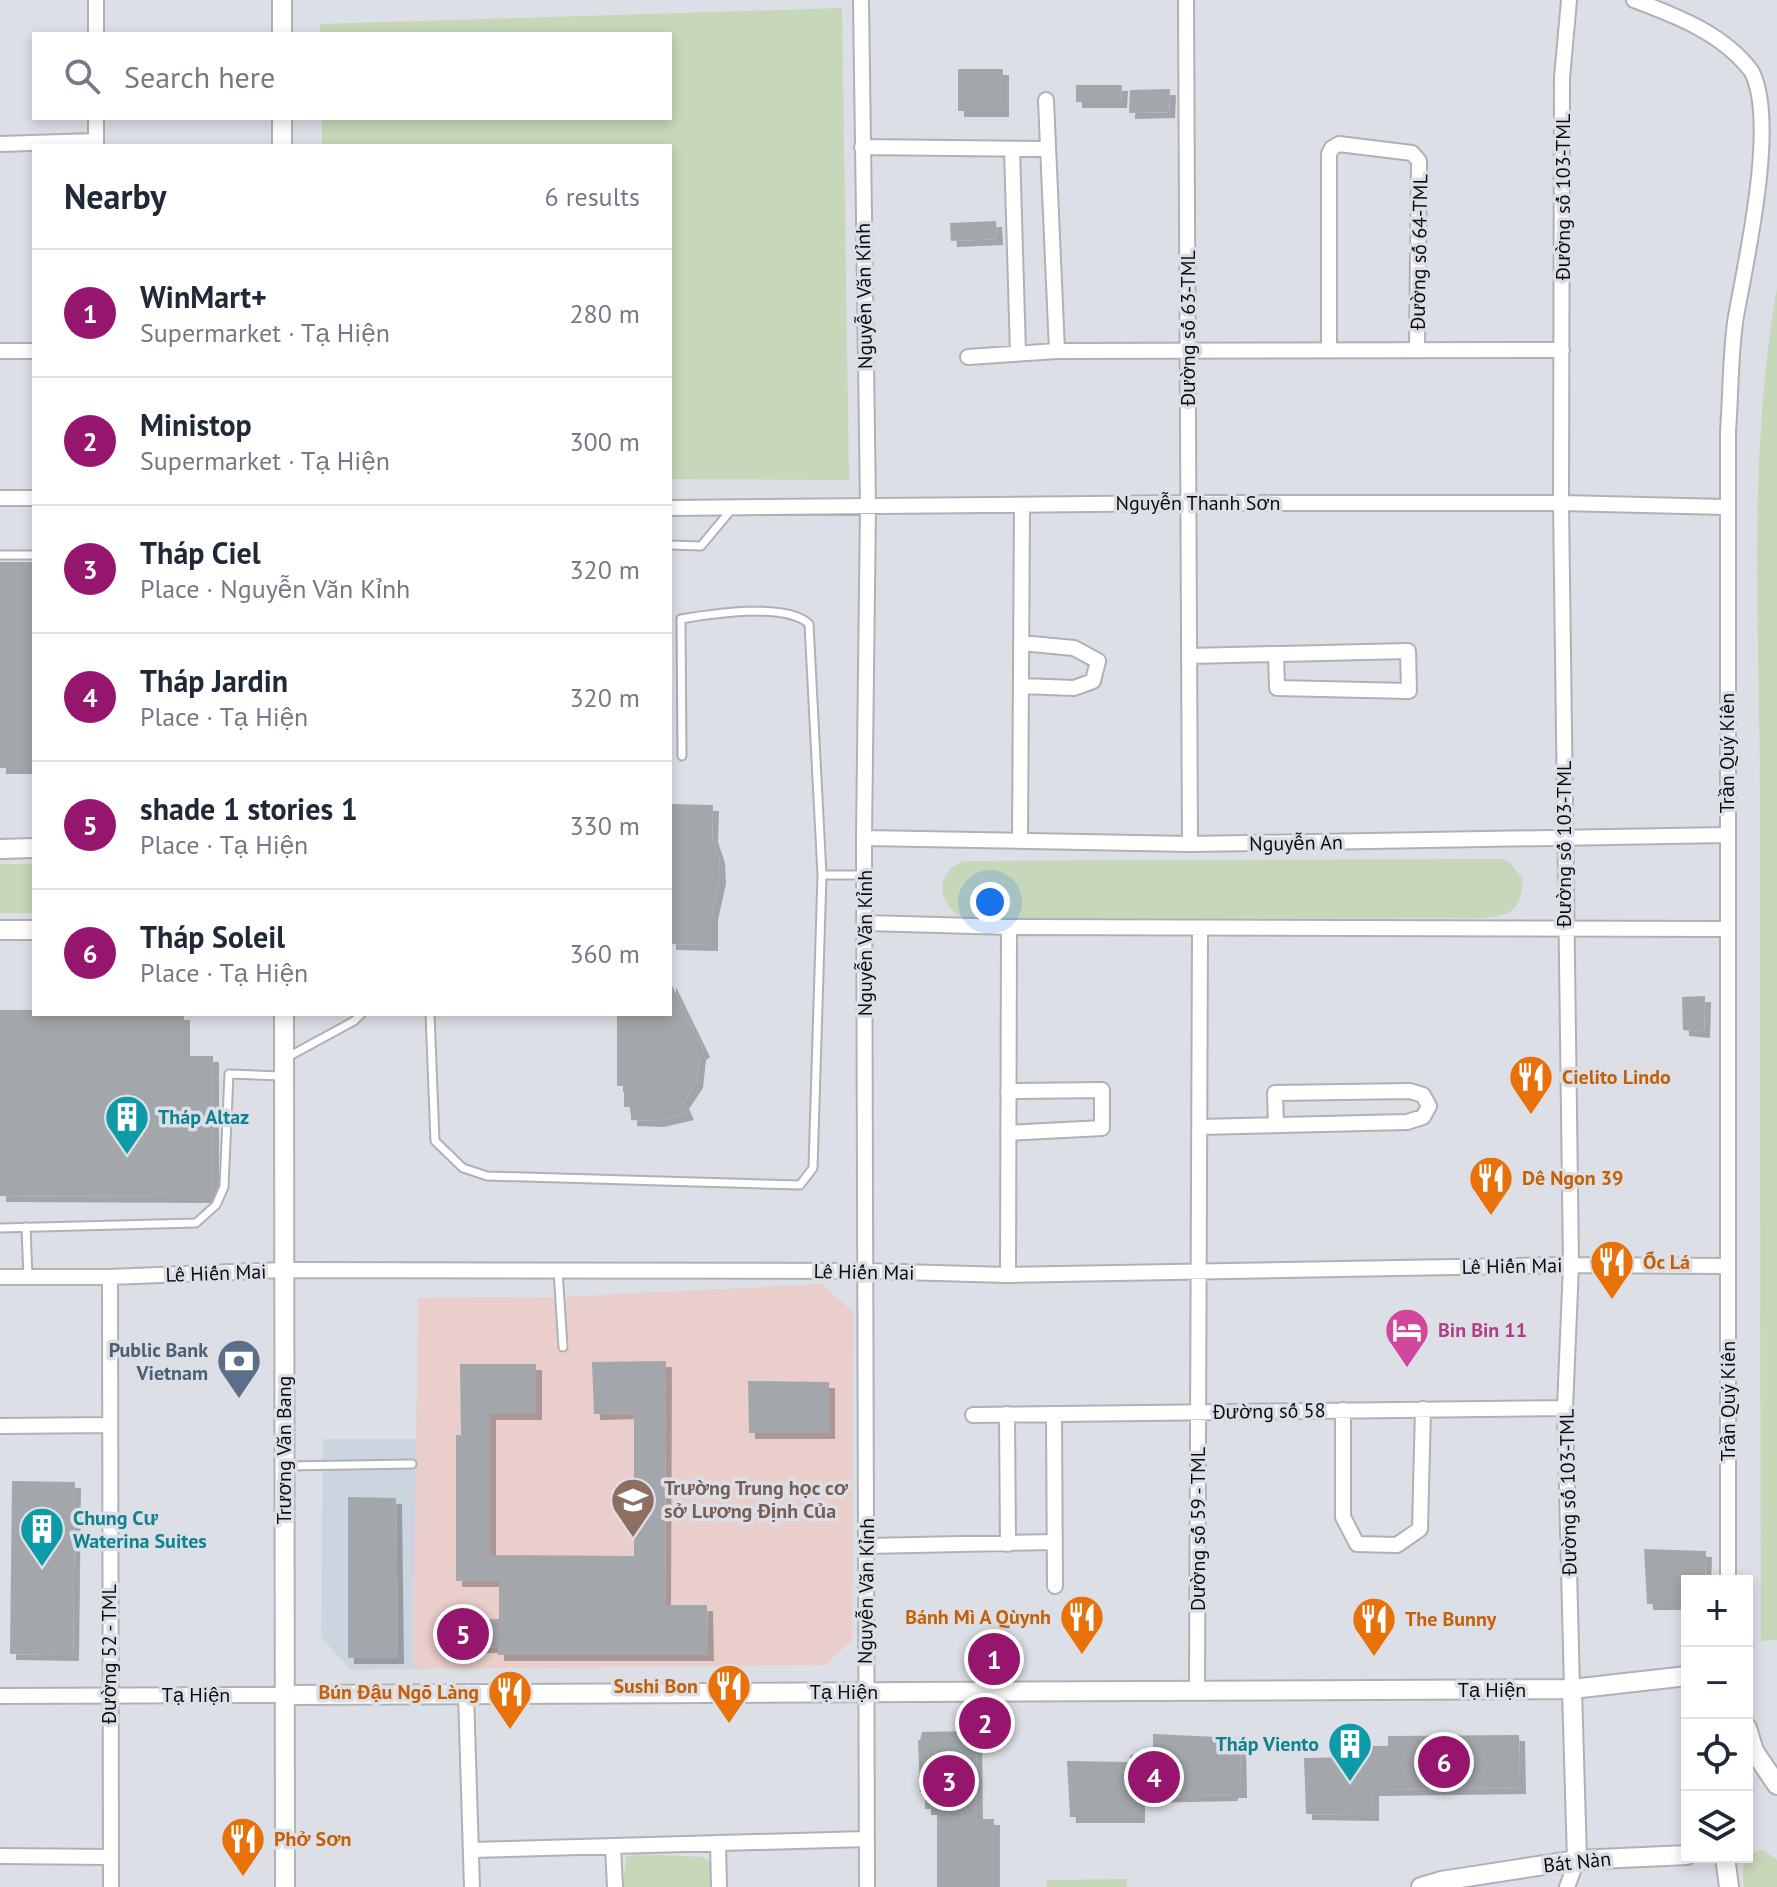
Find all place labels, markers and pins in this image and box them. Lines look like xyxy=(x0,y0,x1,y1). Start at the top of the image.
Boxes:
restaurant icon: Cielito Lindo xyxy=(1507,1053,1555,1116)
place label: Cielito Lindo xyxy=(1562,1064,1671,1090)
building icon: Tháp Altaz xyxy=(103,1093,151,1156)
place label: Tháp Altaz xyxy=(158,1104,249,1130)
restaurant icon: Dê Ngon 39 xyxy=(1467,1154,1515,1217)
place label: Dê Ngon 39 xyxy=(1522,1165,1623,1191)
restaurant icon: Ốc Lá xyxy=(1588,1238,1636,1301)
place label: Ốc Lá xyxy=(1643,1249,1690,1275)
hotel icon: Bin Bin 11 xyxy=(1383,1306,1431,1369)
place label: Bin Bin 11 xyxy=(1438,1317,1527,1343)
place label: Public Bank Vietnam xyxy=(109,1337,208,1386)
bank icon: Public Bank Vietnam xyxy=(215,1337,263,1400)
place label: Trường Trung học cơ sở Lương Định Của xyxy=(664,1475,849,1524)
school or university icon: Trường Trung học cơ sở Lương Định Của xyxy=(609,1476,657,1539)
building icon: Chung Cư Waterina Suites xyxy=(18,1505,66,1568)
place label: Chung Cư Waterina Suites xyxy=(73,1505,207,1554)
restaurant icon: Bánh Mì A Qùynh xyxy=(1058,1593,1106,1656)
restaurant icon: The Bunny xyxy=(1350,1595,1398,1658)
pin: 5 xyxy=(437,1604,489,1664)
place label: Bánh Mì A Qùynh xyxy=(905,1604,1051,1630)
place label: The Bunny xyxy=(1405,1606,1497,1632)
pin: 1 xyxy=(968,1629,1020,1689)
restaurant icon: Sushi Bon xyxy=(705,1662,753,1725)
restaurant icon: Bún Đậu Ngõ Làng xyxy=(486,1668,534,1731)
place label: Sushi Bon xyxy=(613,1673,698,1699)
place label: Bún Đậu Ngõ Làng xyxy=(319,1679,479,1705)
pin: 2 xyxy=(959,1693,1011,1753)
building icon: Tháp Viento xyxy=(1326,1720,1374,1783)
place label: Tháp Viento xyxy=(1215,1731,1319,1757)
pin: 6 xyxy=(1418,1732,1470,1792)
pin: 4 xyxy=(1128,1747,1180,1807)
pin: 3 xyxy=(923,1751,975,1811)
restaurant icon: Phở Sơn xyxy=(219,1815,267,1878)
place label: Phở Sơn xyxy=(274,1826,351,1852)

